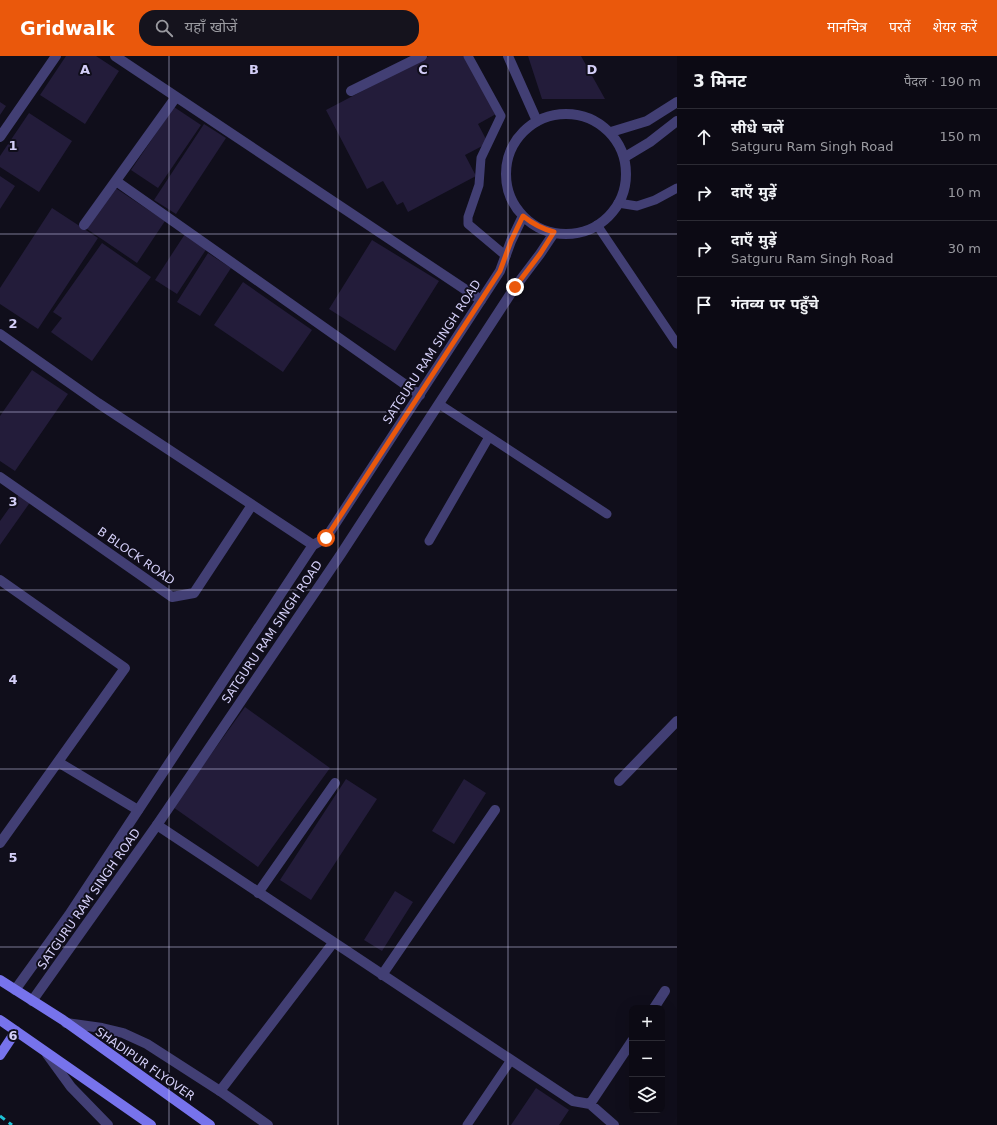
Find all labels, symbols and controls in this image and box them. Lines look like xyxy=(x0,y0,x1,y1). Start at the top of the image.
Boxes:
search box xyxy=(139,10,419,46)
text: Gridwalk xyxy=(20,17,115,39)
icon: search xyxy=(153,17,175,39)
text: यहाँ खोजें xyxy=(185,18,237,36)
text: मानचित्र xyxy=(827,19,867,35)
text: परतें xyxy=(889,19,911,35)
text: शेयर करें xyxy=(933,19,977,35)
text: A xyxy=(80,62,90,77)
text: B xyxy=(249,62,259,77)
text: C xyxy=(418,62,428,77)
text: D xyxy=(587,62,598,77)
text: 3 मिनट xyxy=(693,71,746,91)
text: पैदल · 190 m xyxy=(904,74,981,89)
text: सीधे चलें xyxy=(731,119,784,137)
icon: ahead xyxy=(693,126,715,148)
text: 150 m xyxy=(939,129,981,144)
text: 1 xyxy=(8,138,18,153)
text: Satguru Ram Singh Road xyxy=(731,139,893,154)
icon: right xyxy=(693,182,715,204)
text: दाएँ मुड़ें xyxy=(731,183,777,201)
text: 10 m xyxy=(948,185,981,200)
text: दाएँ मुड़ें xyxy=(731,231,777,249)
icon: right xyxy=(693,238,715,260)
text: 30 m xyxy=(948,241,981,256)
text: Satguru Ram Singh Road xyxy=(731,251,893,266)
street label: SATGURU RAM SINGH ROAD xyxy=(380,277,484,427)
route end xyxy=(506,278,524,296)
icon: arrive xyxy=(693,294,715,316)
text: गंतव्य पर पहुँचे xyxy=(731,295,819,313)
text: 2 xyxy=(8,316,18,331)
text: 3 xyxy=(8,494,18,509)
street label: B BLOCK ROAD xyxy=(95,524,177,588)
route start xyxy=(317,529,335,547)
street label: SATGURU RAM SINGH ROAD xyxy=(219,558,325,706)
text: 4 xyxy=(8,672,18,687)
street label: SATGURU RAM SINGH ROAD xyxy=(35,826,143,972)
text: 5 xyxy=(8,850,18,865)
map controls xyxy=(629,1005,665,1113)
button: + xyxy=(629,1005,665,1041)
street label: SHADIPUR FLYOVER xyxy=(93,1024,197,1104)
text: 6 xyxy=(8,1028,18,1043)
button: − xyxy=(629,1041,665,1077)
button: layers xyxy=(629,1077,665,1113)

